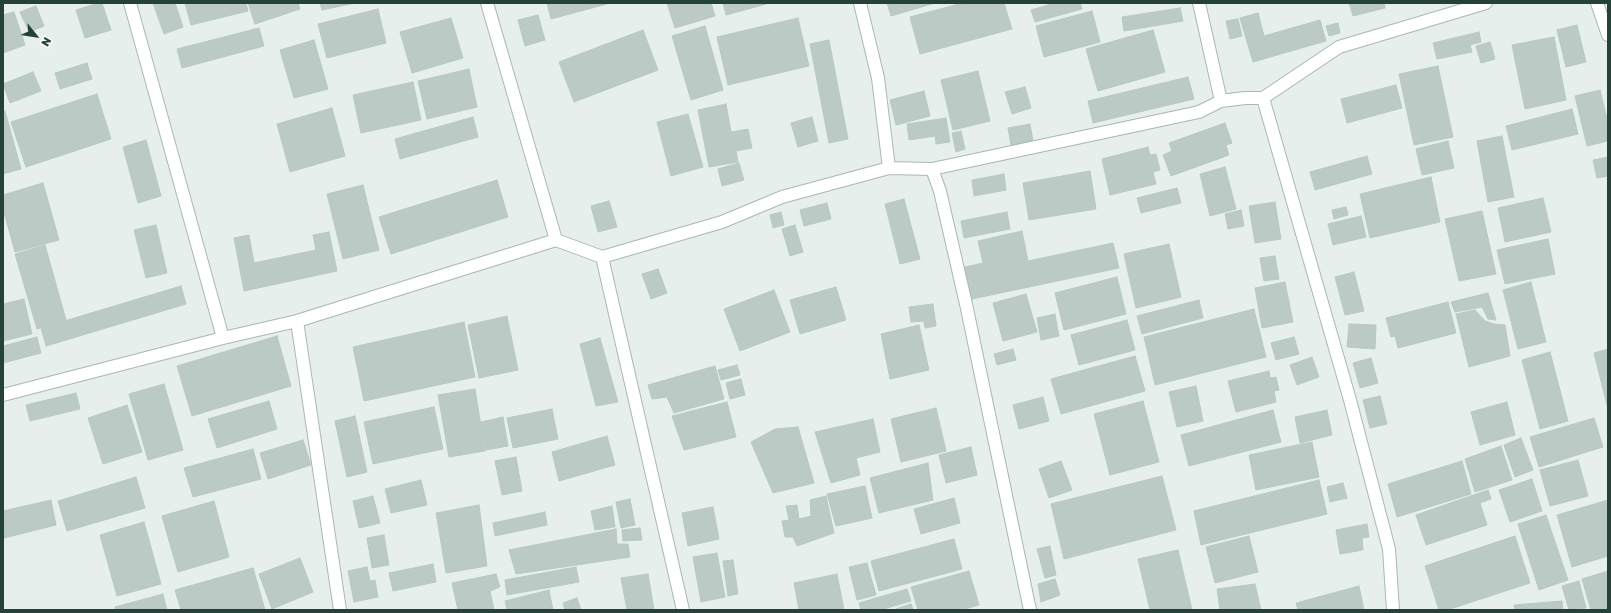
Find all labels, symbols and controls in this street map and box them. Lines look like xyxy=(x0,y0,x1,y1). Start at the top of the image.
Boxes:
north arrow xyxy=(16,16,56,56)
text: N xyxy=(39,35,55,49)

